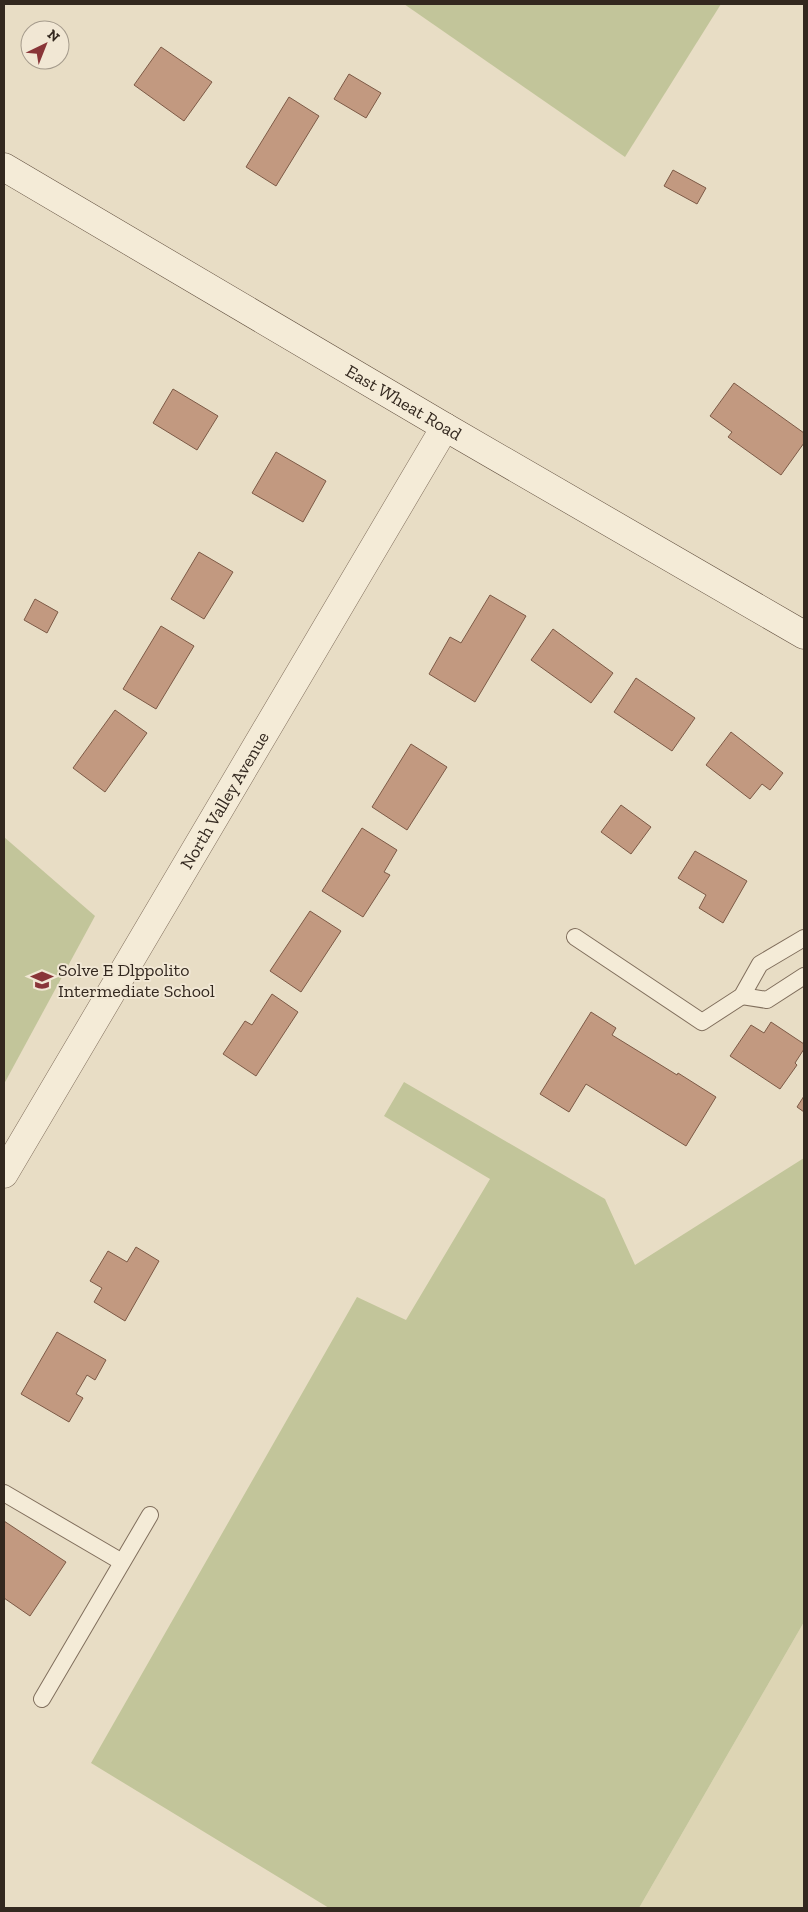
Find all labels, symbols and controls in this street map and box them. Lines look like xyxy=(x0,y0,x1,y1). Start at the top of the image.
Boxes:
north arrow xyxy=(20,20,70,70)
text: N xyxy=(44,26,63,46)
street label: East Wheat Road xyxy=(342,360,466,445)
street label: North Valley Avenue xyxy=(175,727,274,873)
place label: Solve E Dlppolito Intermediate School xyxy=(58,959,215,1002)
school or university icon: Solve E Dlppolito Intermediate School xyxy=(29,967,55,993)

